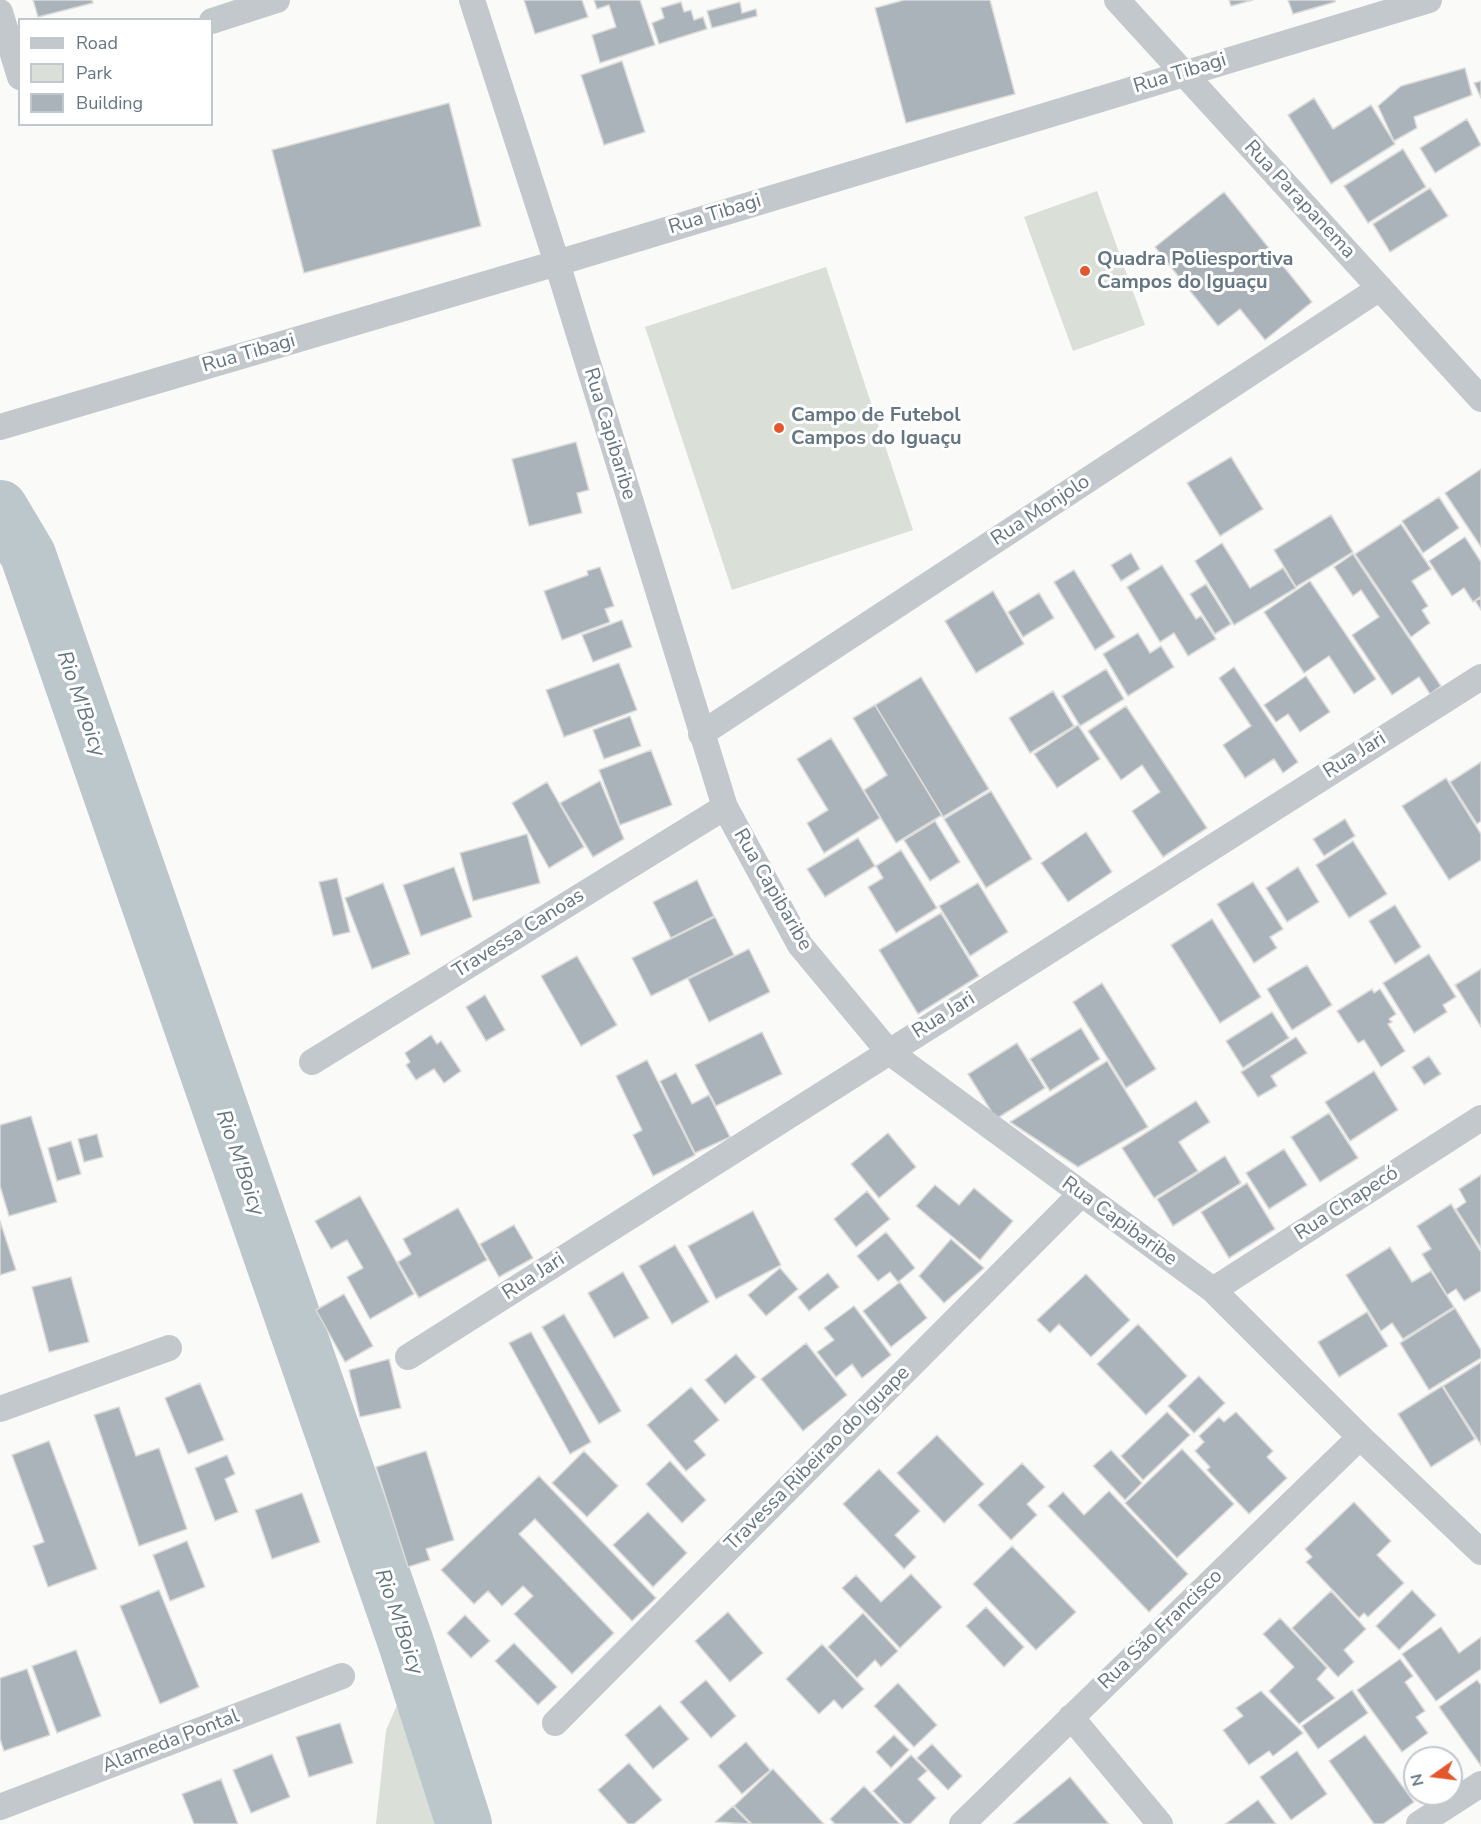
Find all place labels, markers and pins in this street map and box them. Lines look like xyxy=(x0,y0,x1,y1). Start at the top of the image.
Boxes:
place label: Quadra Poliesportiva Campos do Iguaçu xyxy=(1097,248,1293,295)
marker: Quadra Poliesportiva Campos do Iguaçu xyxy=(1078,264,1092,278)
place label: Campo de Futebol Campos do Iguaçu xyxy=(791,404,962,451)
marker: Campo de Futebol Campos do Iguaçu xyxy=(772,421,786,435)

